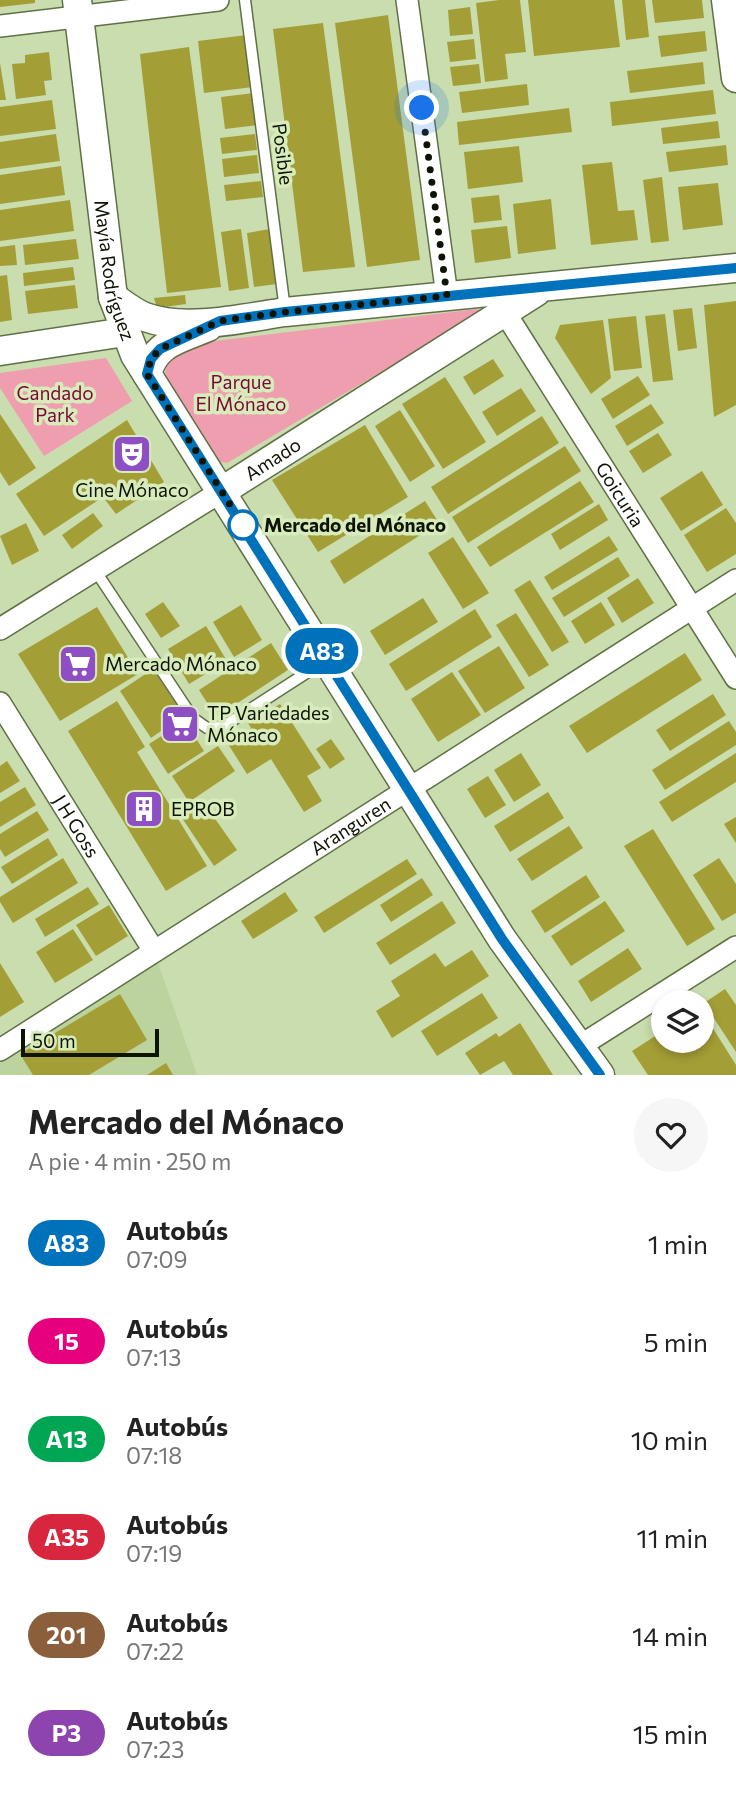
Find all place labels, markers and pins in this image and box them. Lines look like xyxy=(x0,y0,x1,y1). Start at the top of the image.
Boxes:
theatre icon: Cine Mónaco xyxy=(111,433,153,475)
place label: Cine Mónaco xyxy=(75,478,189,501)
marker: Mercado del Mónaco xyxy=(228,510,258,540)
place label: Mercado del Mónaco xyxy=(264,513,446,536)
supermarket icon: Mercado Mónaco xyxy=(57,643,99,685)
place label: Mercado Mónaco xyxy=(105,652,257,675)
place label: TP Variedades Mónaco xyxy=(207,701,330,746)
supermarket icon: TP Variedades Mónaco xyxy=(159,703,201,745)
building icon: EPROB xyxy=(123,788,165,830)
place label: EPROB xyxy=(171,797,234,820)

